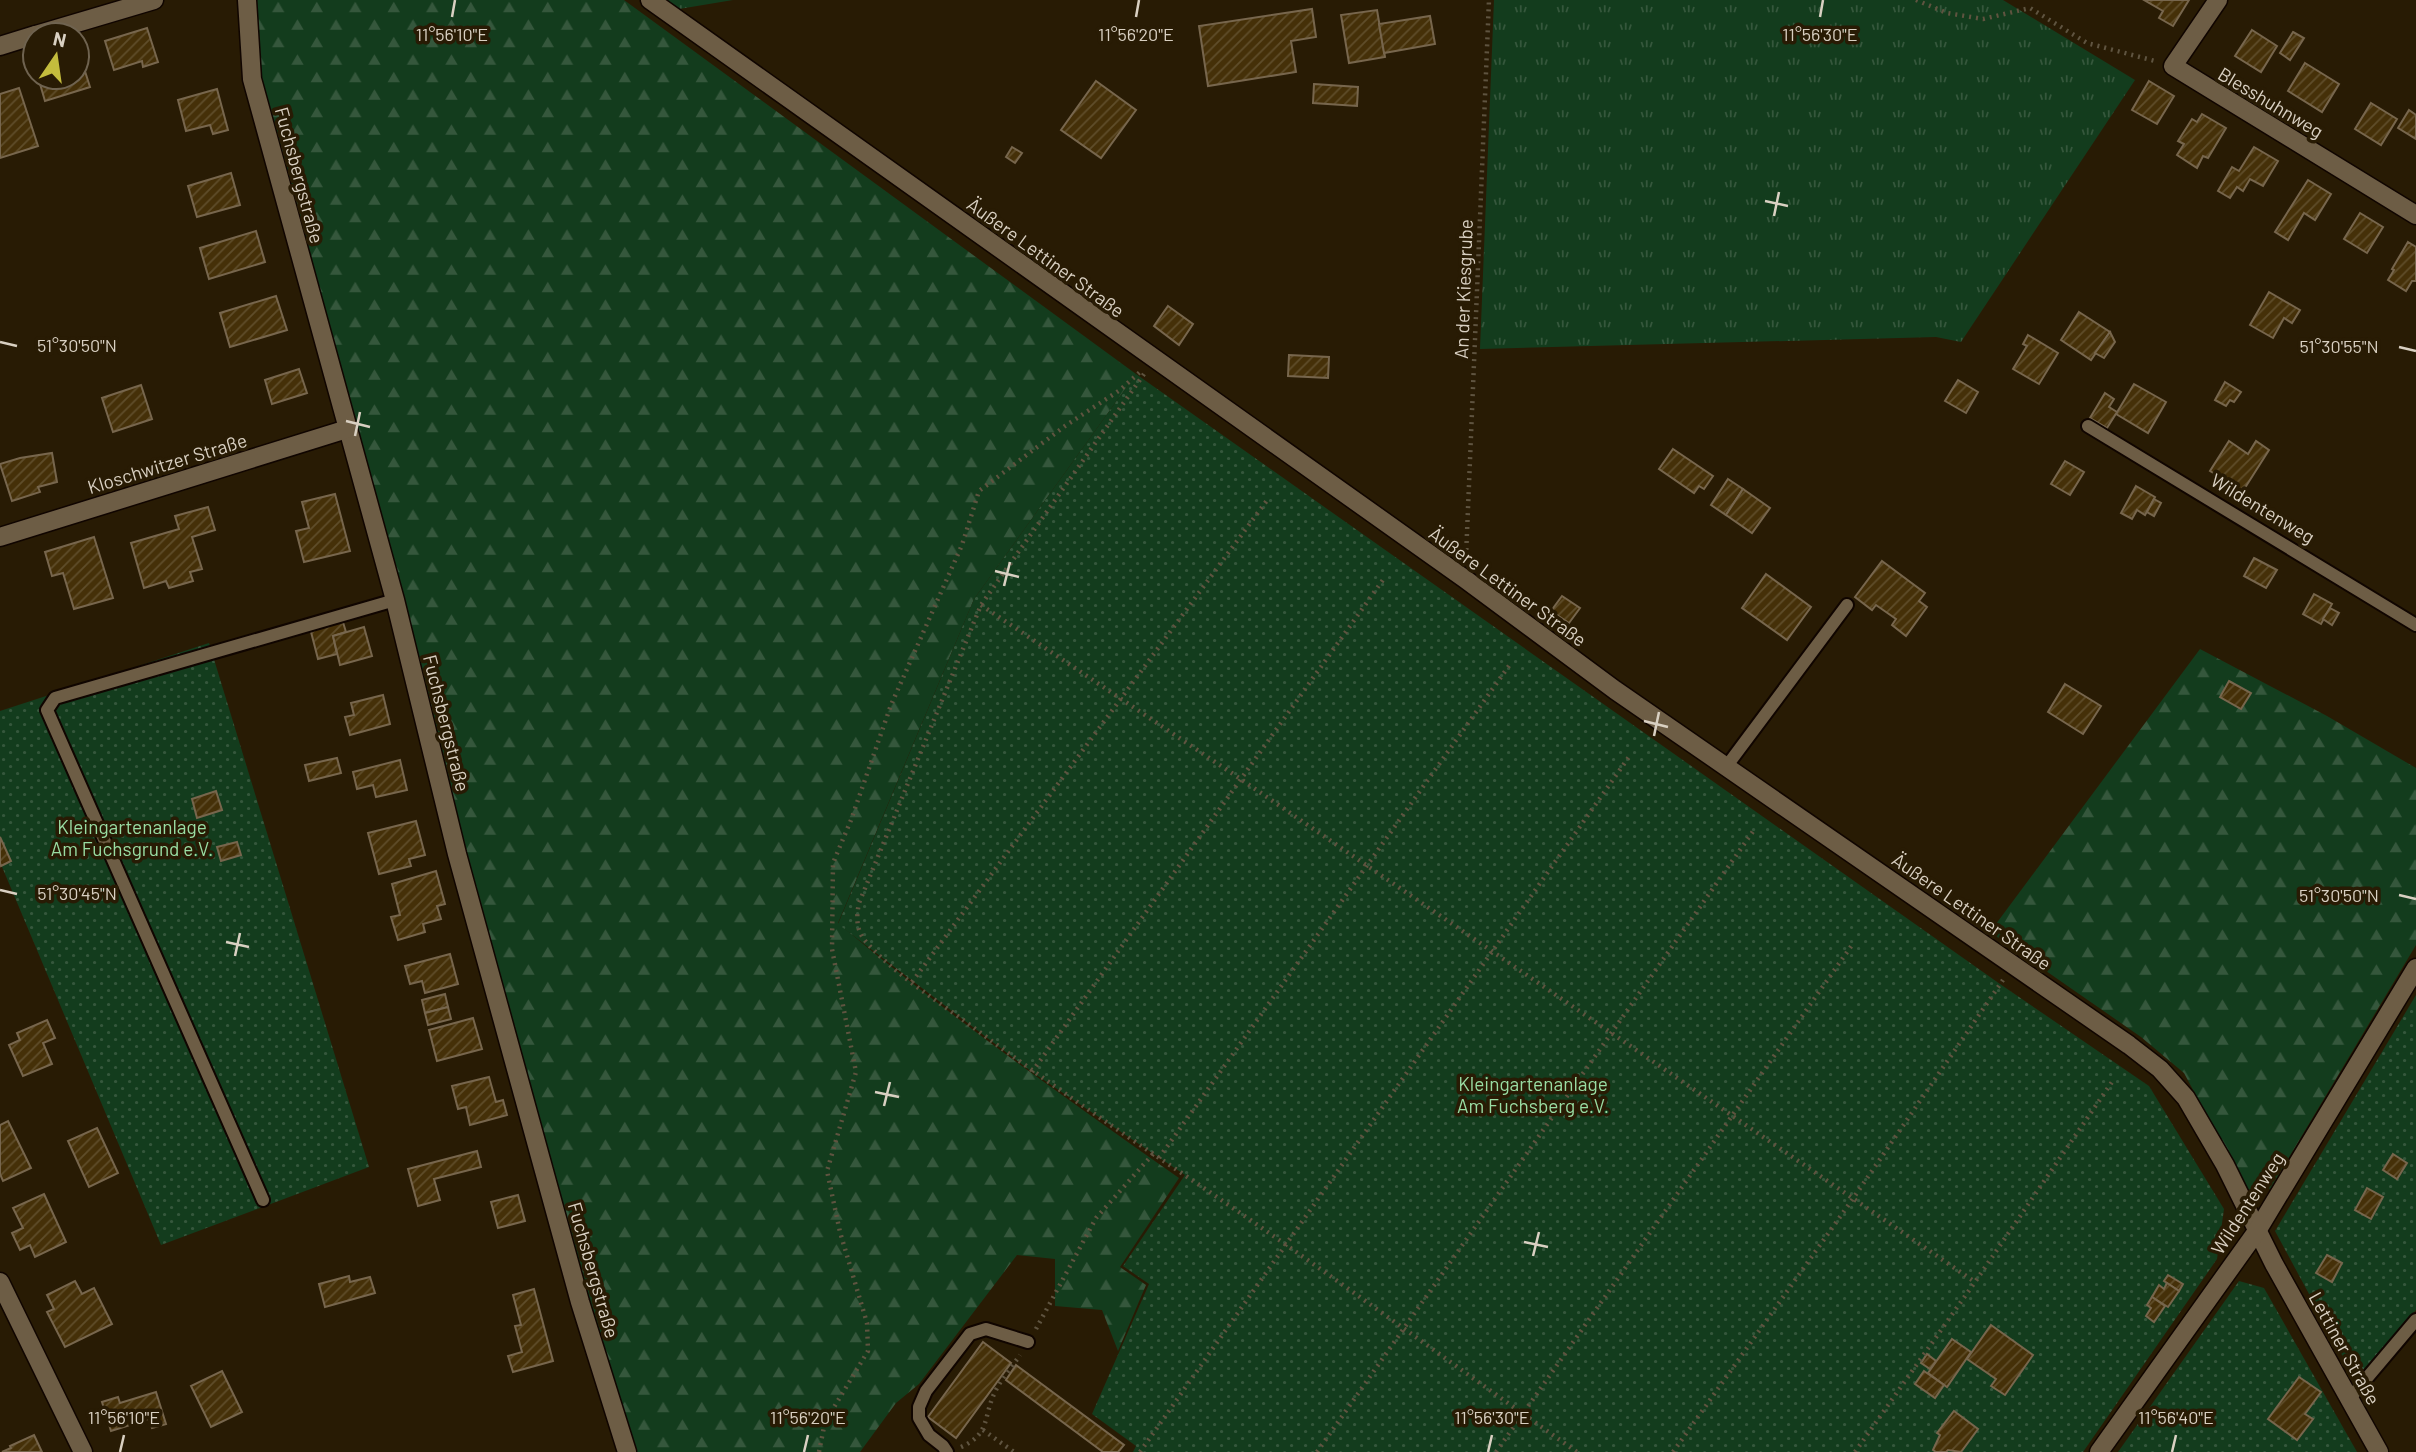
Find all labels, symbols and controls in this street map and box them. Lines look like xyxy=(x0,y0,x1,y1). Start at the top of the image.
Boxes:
north arrow xyxy=(21,21,91,91)
text: 11°56'10"E xyxy=(416,23,488,45)
text: 11°56'20"E xyxy=(1098,23,1174,45)
text: 11°56'30"E xyxy=(1782,23,1858,45)
text: N xyxy=(51,26,69,52)
street label: Blesshuhnweg xyxy=(2214,62,2328,142)
street label: Fuchsbergstraße xyxy=(271,104,329,246)
street label: Äußere Lettiner Straße xyxy=(963,192,1129,322)
street label: An der Kiesgrube xyxy=(1449,219,1477,359)
text: 51°30'50"N xyxy=(37,334,117,356)
text: 51°30'55"N xyxy=(2299,335,2379,357)
street label: Kloschwitzer Straße xyxy=(85,428,249,498)
street label: Wildentenweg xyxy=(2207,468,2319,548)
street label: Äußere Lettiner Straße xyxy=(1425,521,1591,651)
street label: Fuchsbergstraße xyxy=(419,652,475,794)
park label: Kleingartenanlage Am Fuchsgrund e.V. xyxy=(51,815,213,860)
street label: Äußere Lettiner Straße xyxy=(1888,847,2056,975)
text: 51°30'45"N xyxy=(37,882,117,904)
text: 51°30'50"N xyxy=(2299,884,2379,906)
park label: Kleingartenanlage Am Fuchsberg e.V. xyxy=(1457,1072,1609,1117)
street label: Wildentenweg xyxy=(2205,1148,2289,1258)
street label: Fuchsbergstraße xyxy=(564,1199,624,1341)
street label: Lettiner Straße xyxy=(2304,1287,2386,1409)
text: 11°56'10"E xyxy=(88,1406,160,1428)
text: 11°56'20"E xyxy=(770,1406,846,1428)
text: 11°56'30"E xyxy=(1454,1406,1530,1428)
text: 11°56'40"E xyxy=(2138,1406,2214,1428)

